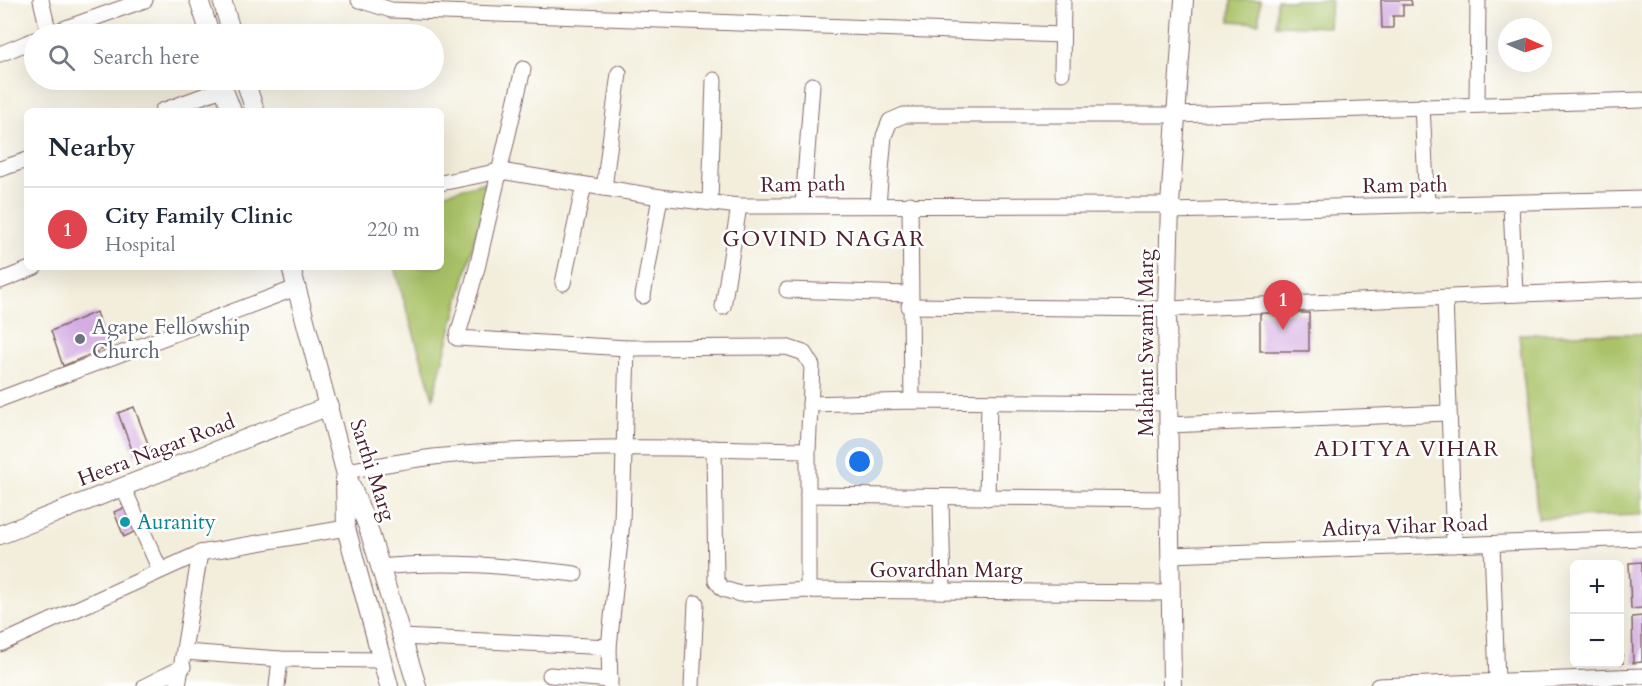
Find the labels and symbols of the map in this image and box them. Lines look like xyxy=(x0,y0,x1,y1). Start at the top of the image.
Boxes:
north arrow xyxy=(1498,18,1552,72)
street label: Ram path xyxy=(760,169,846,200)
street label: Ram path xyxy=(1362,170,1448,201)
district label: GOVIND NAGAR xyxy=(722,224,926,254)
street label: Mahant Swami Marg xyxy=(1132,249,1161,437)
pin: 1 xyxy=(1264,280,1302,330)
place label: Agape Fellowship Church xyxy=(92,313,250,366)
marker: Agape Fellowship Church xyxy=(73,332,87,346)
street label: Heera Nagar Road xyxy=(73,407,239,494)
street label: Sarthi Marg xyxy=(342,416,403,525)
district label: ADITYA VIHAR xyxy=(1314,434,1500,464)
your location xyxy=(845,447,874,476)
place label: Auranity xyxy=(137,508,216,537)
street label: Aditya Vihar Road xyxy=(1322,509,1488,544)
marker: Auranity xyxy=(118,515,132,529)
street label: Govardhan Marg xyxy=(870,556,1023,585)

